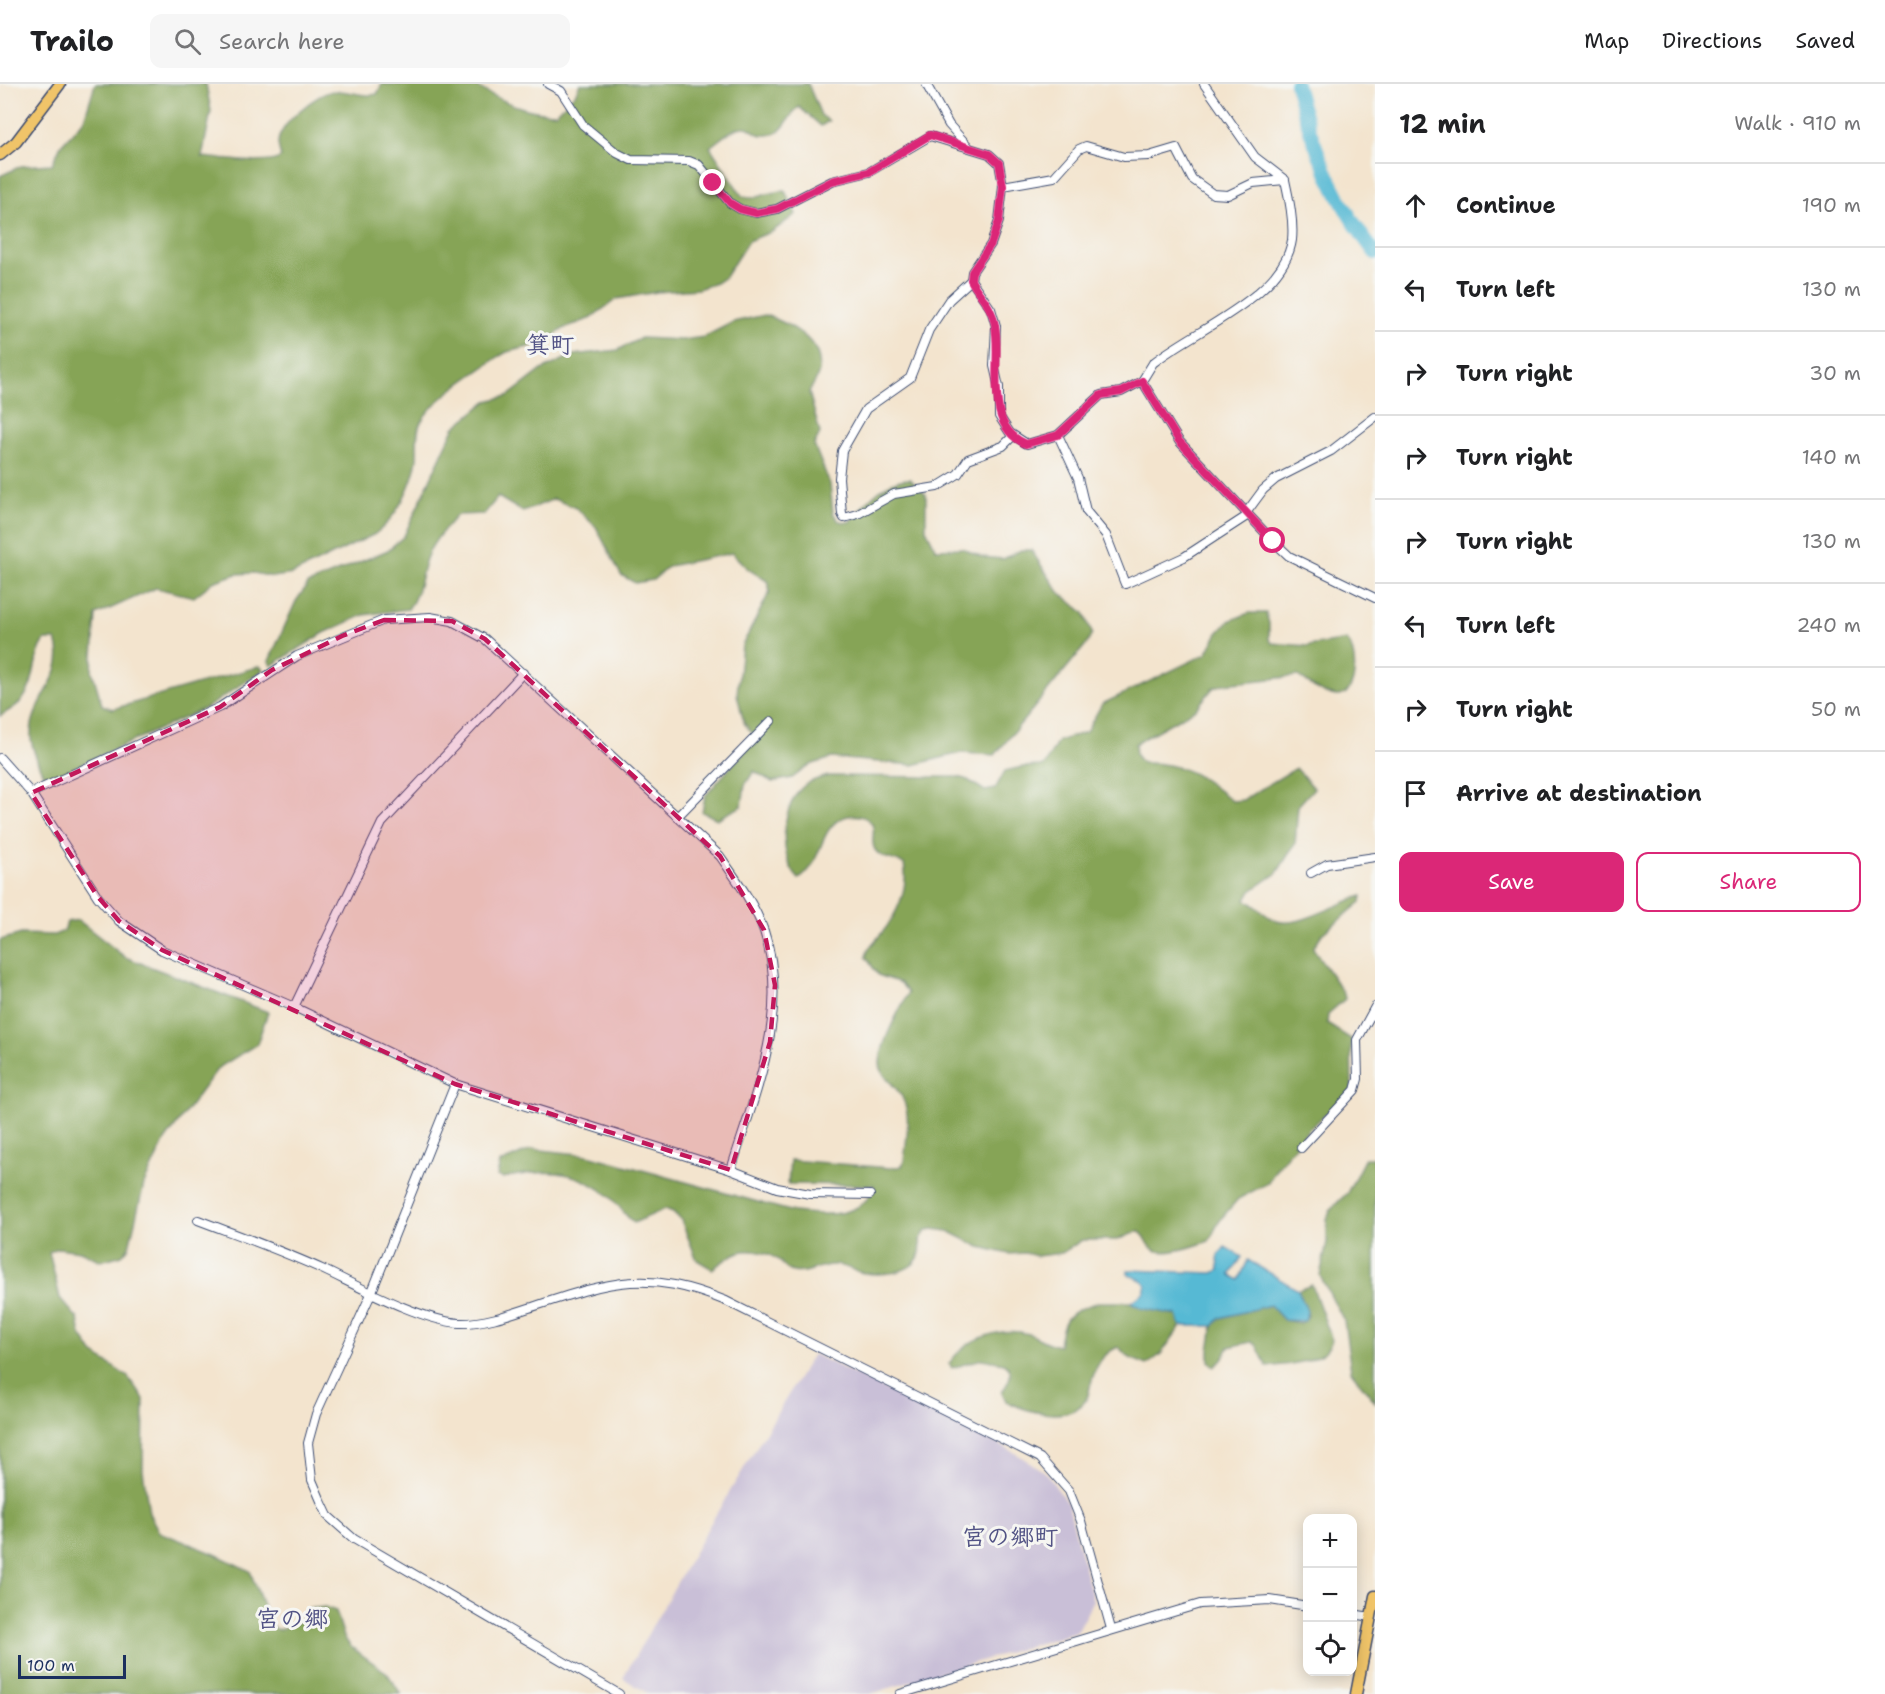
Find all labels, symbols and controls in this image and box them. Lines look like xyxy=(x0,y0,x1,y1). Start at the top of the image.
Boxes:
search box xyxy=(150,14,570,68)
text: Trailo xyxy=(30,22,114,60)
icon: search xyxy=(171,25,204,58)
text: Search here xyxy=(219,27,345,56)
text: Map xyxy=(1584,27,1629,55)
text: Directions xyxy=(1662,27,1762,55)
text: Saved xyxy=(1795,27,1855,55)
text: 12 min xyxy=(1399,106,1486,141)
text: Walk · 910 m xyxy=(1734,110,1861,136)
route end xyxy=(699,169,725,195)
icon: ahead xyxy=(1399,189,1432,222)
text: Continue xyxy=(1456,191,1556,220)
text: 190 m xyxy=(1802,192,1861,218)
icon: left xyxy=(1399,273,1432,306)
text: Turn left xyxy=(1456,275,1555,304)
text: 130 m xyxy=(1802,276,1861,302)
district label: 箕町 xyxy=(526,329,574,361)
icon: right xyxy=(1399,357,1432,390)
text: Turn right xyxy=(1456,359,1573,388)
text: 30 m xyxy=(1809,360,1861,386)
icon: right xyxy=(1399,441,1432,474)
text: Turn right xyxy=(1456,443,1573,472)
text: 140 m xyxy=(1802,444,1861,470)
icon: right xyxy=(1399,525,1432,558)
route start xyxy=(1259,527,1285,553)
text: Turn right xyxy=(1456,527,1573,556)
text: 130 m xyxy=(1802,528,1861,554)
icon: left xyxy=(1399,609,1432,642)
text: Turn left xyxy=(1456,611,1555,640)
text: 240 m xyxy=(1796,612,1861,638)
icon: right xyxy=(1399,693,1432,726)
text: Turn right xyxy=(1456,695,1573,724)
text: 50 m xyxy=(1811,696,1861,722)
icon: arrive xyxy=(1399,777,1432,810)
text: Arrive at destination xyxy=(1456,779,1702,808)
button: Save xyxy=(1399,852,1624,912)
button: Share xyxy=(1636,852,1861,912)
map controls xyxy=(1303,1514,1357,1676)
button: + xyxy=(1303,1514,1357,1568)
district label: 宮の郷町 xyxy=(962,1521,1058,1553)
button: − xyxy=(1303,1568,1357,1622)
district label: 宮の郷 xyxy=(256,1603,328,1635)
button: locate xyxy=(1303,1622,1357,1676)
scale bar xyxy=(18,1652,126,1680)
text: 100 m xyxy=(27,1655,75,1676)

